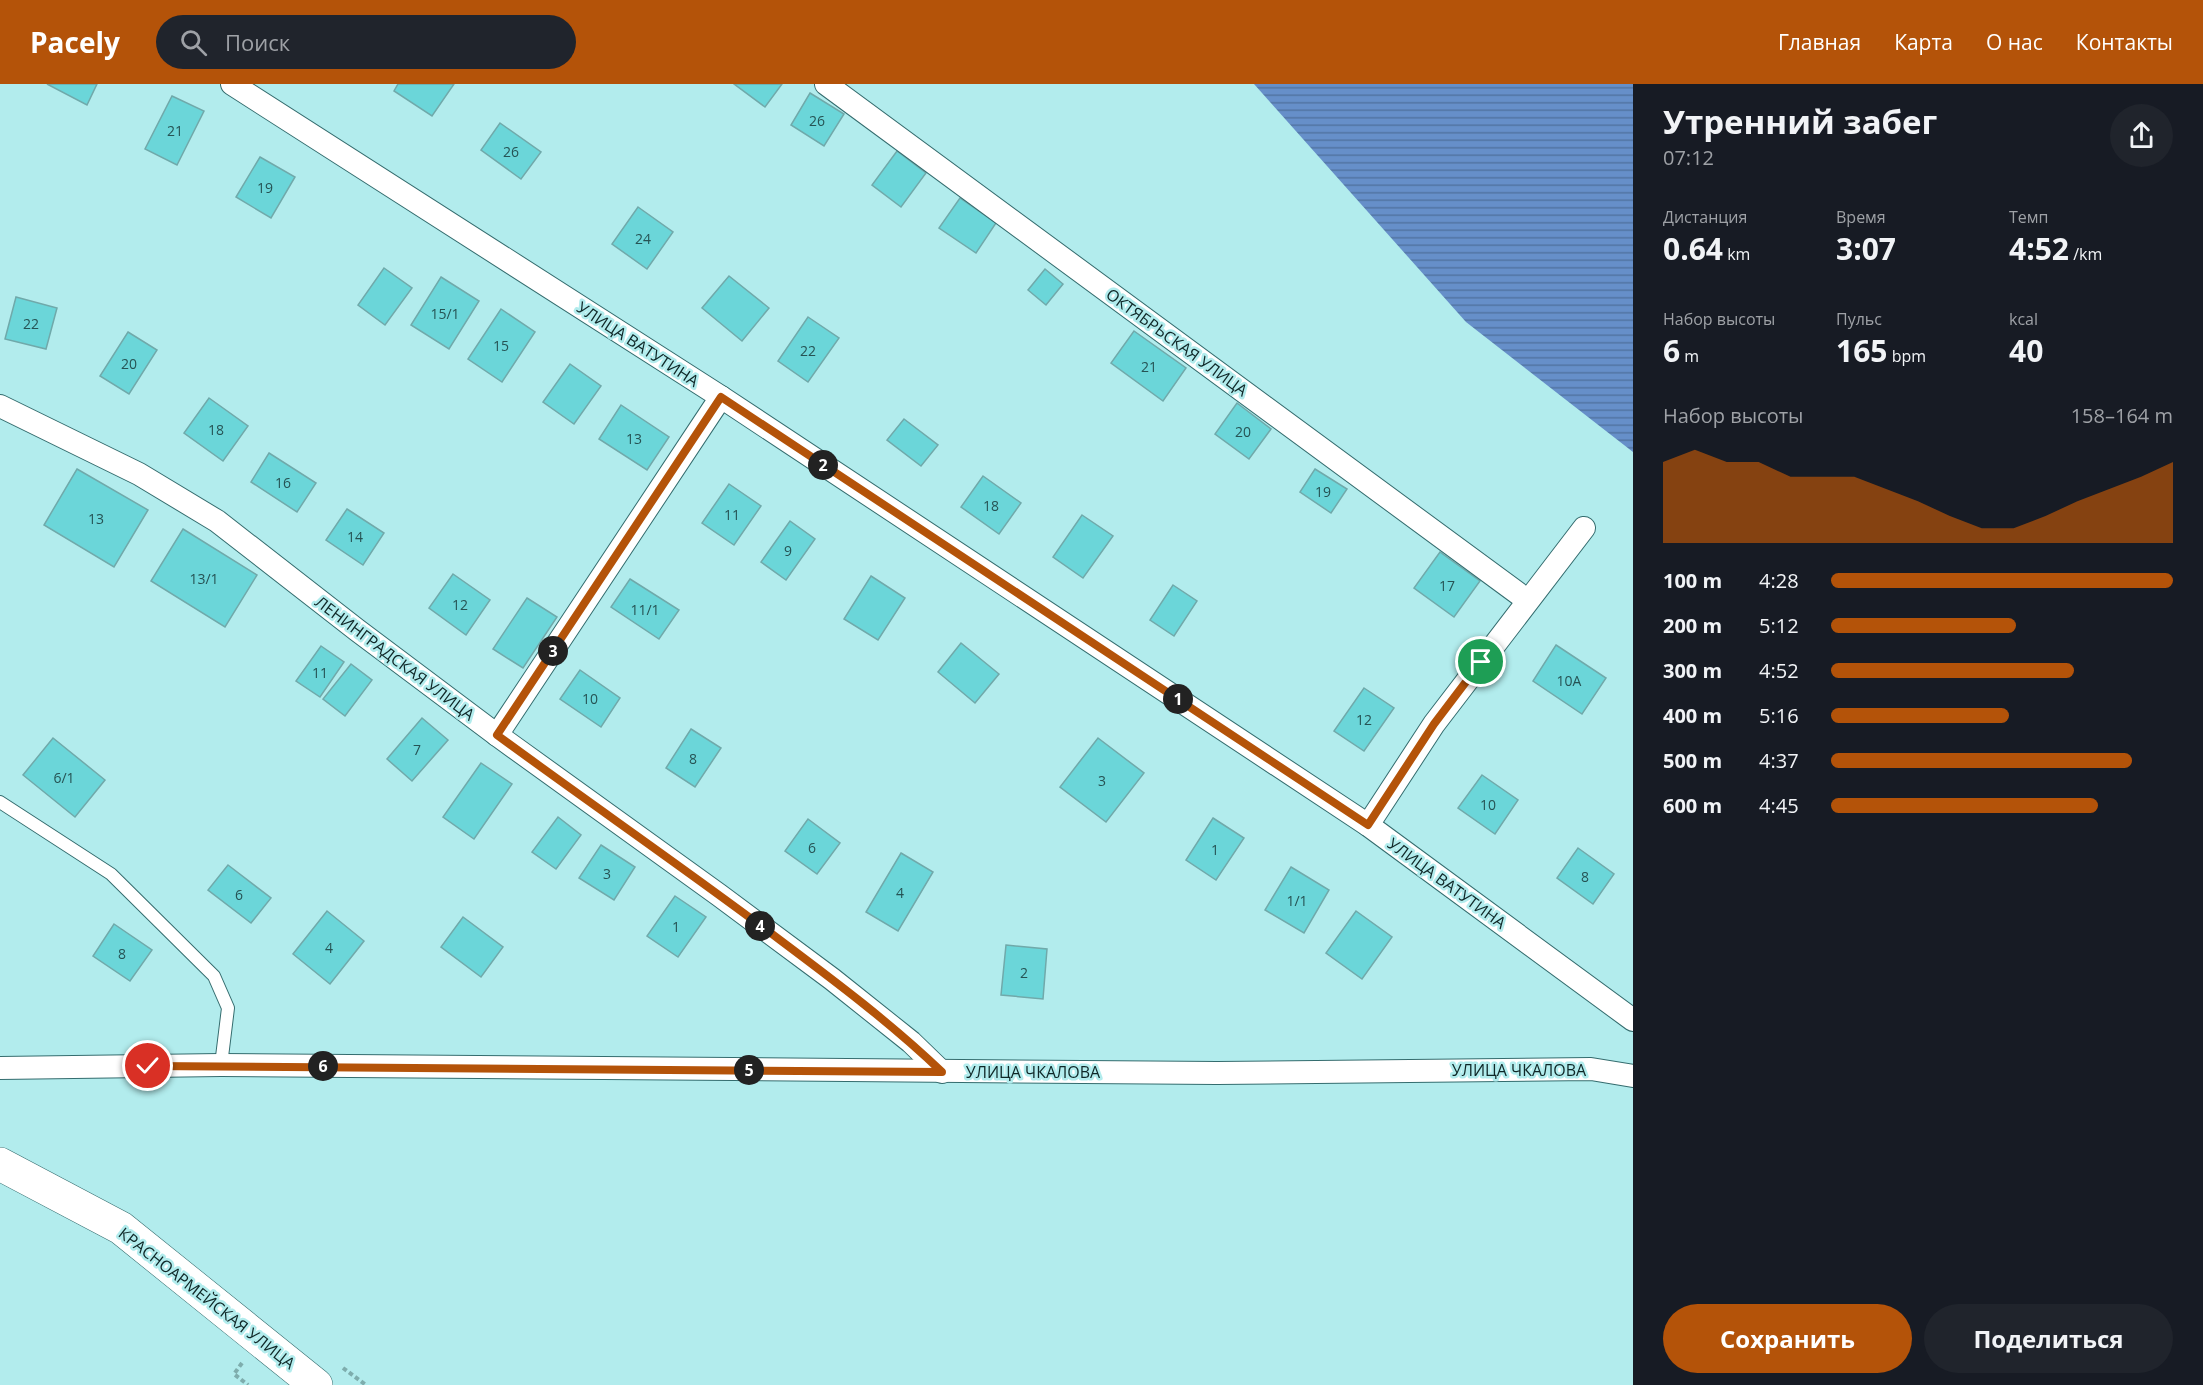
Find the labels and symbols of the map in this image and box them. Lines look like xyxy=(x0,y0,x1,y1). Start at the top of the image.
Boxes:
house number: 26 xyxy=(809,111,825,130)
house number: 21 xyxy=(167,121,183,140)
house number: 26 xyxy=(503,142,519,161)
house number: 19 xyxy=(257,178,273,197)
house number: 24 xyxy=(635,229,651,248)
street label: ОКТЯБРЬСКАЯ УЛИЦА xyxy=(1102,283,1253,401)
street label: УЛИЦА ВАТУТИНА xyxy=(573,296,704,392)
house number: 15/1 xyxy=(430,304,460,323)
house number: 22 xyxy=(23,314,39,333)
house number: 15 xyxy=(493,336,509,355)
house number: 22 xyxy=(800,341,816,360)
house number: 20 xyxy=(121,354,137,373)
house number: 21 xyxy=(1141,357,1157,376)
house number: 18 xyxy=(208,420,224,439)
house number: 20 xyxy=(1235,422,1251,441)
house number: 13 xyxy=(626,429,642,448)
pin: 2 xyxy=(808,450,838,480)
house number: 16 xyxy=(275,473,291,492)
house number: 19 xyxy=(1315,482,1331,501)
house number: 18 xyxy=(983,496,999,515)
house number: 11 xyxy=(724,505,740,524)
house number: 13 xyxy=(88,509,104,528)
house number: 14 xyxy=(347,527,363,546)
house number: 9 xyxy=(784,541,792,560)
house number: 13/1 xyxy=(189,569,219,588)
house number: 17 xyxy=(1439,576,1455,595)
street label: ЛЕНИНГРАДСКАЯ УЛИЦА xyxy=(311,591,480,726)
house number: 12 xyxy=(452,595,468,614)
house number: 11/1 xyxy=(630,600,660,619)
pin: 3 xyxy=(538,636,568,666)
pin xyxy=(1455,636,1506,687)
house number: 11 xyxy=(312,663,328,682)
house number: 10А xyxy=(1557,671,1582,690)
pin: 1 xyxy=(1163,684,1193,714)
house number: 10 xyxy=(582,689,598,708)
house number: 12 xyxy=(1356,710,1372,729)
house number: 7 xyxy=(413,740,421,759)
house number: 8 xyxy=(689,749,697,768)
house number: 6/1 xyxy=(53,768,75,787)
house number: 3 xyxy=(1098,771,1106,790)
house number: 10 xyxy=(1480,795,1496,814)
street label: УЛИЦА ВАТУТИНА xyxy=(1383,833,1511,934)
house number: 6 xyxy=(808,838,816,857)
house number: 1 xyxy=(1211,840,1219,859)
house number: 3 xyxy=(603,864,611,883)
house number: 8 xyxy=(1581,867,1589,886)
house number: 4 xyxy=(896,883,904,902)
house number: 6 xyxy=(235,885,243,904)
house number: 1/1 xyxy=(1286,891,1308,910)
pin: 4 xyxy=(745,911,775,941)
house number: 1 xyxy=(672,917,680,936)
house number: 4 xyxy=(325,938,333,957)
house number: 8 xyxy=(118,944,126,963)
house number: 2 xyxy=(1020,963,1028,982)
pin xyxy=(122,1040,173,1091)
pin: 6 xyxy=(308,1051,338,1081)
pin: 5 xyxy=(734,1055,764,1085)
street label: УЛИЦА ЧКАЛОВА xyxy=(1452,1059,1587,1081)
street label: УЛИЦА ЧКАЛОВА xyxy=(966,1061,1101,1083)
street label: КРАСНОАРМЕЙСКАЯ УЛИЦА xyxy=(114,1222,301,1374)

